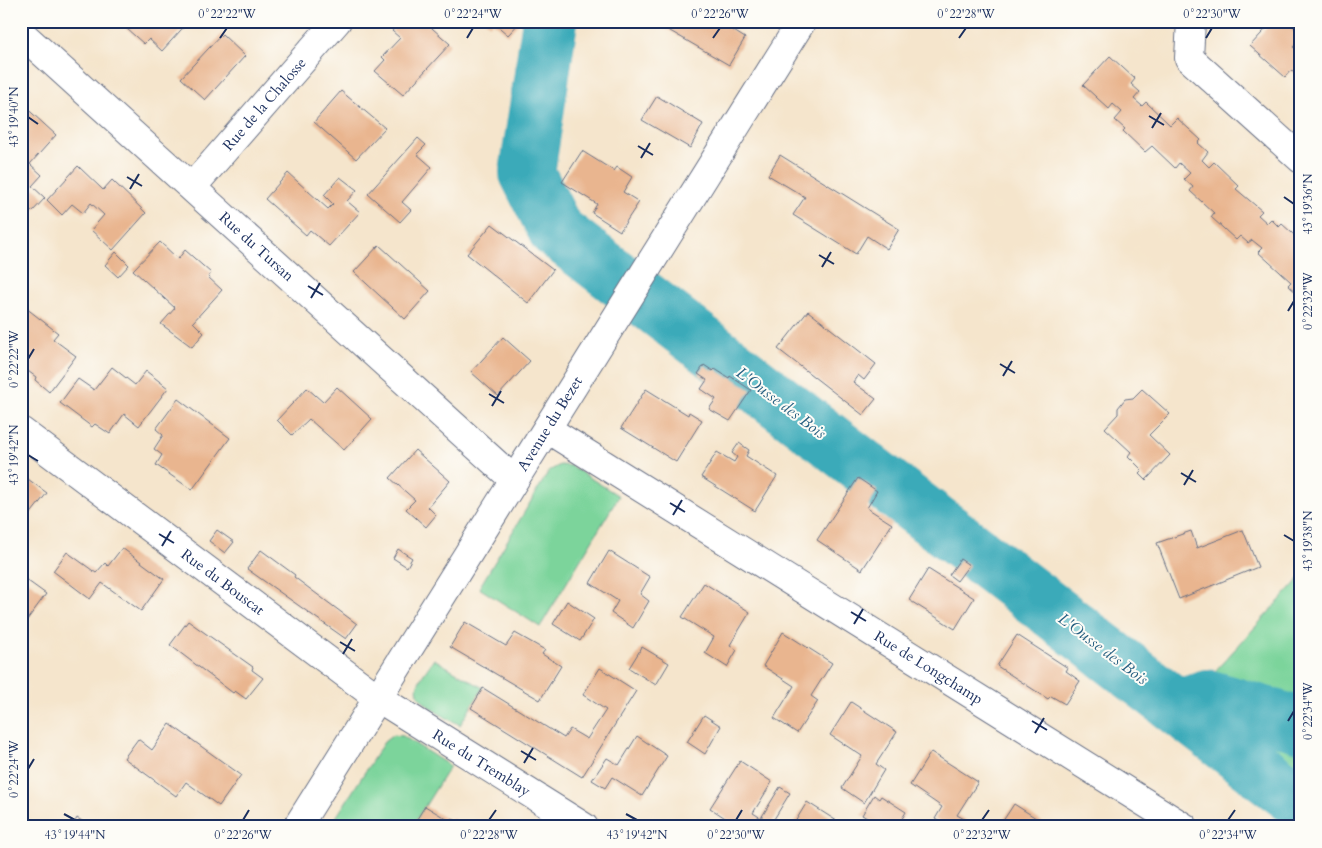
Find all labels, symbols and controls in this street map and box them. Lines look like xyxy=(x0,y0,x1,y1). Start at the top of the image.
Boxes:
text: 0°22'22"W xyxy=(198,6,257,22)
text: 0°22'24"W xyxy=(444,6,503,22)
text: 0°22'26"W xyxy=(691,6,750,22)
text: 0°22'28"W xyxy=(937,6,996,22)
text: 0°22'30"W xyxy=(1183,6,1242,22)
street label: Rue de la Chalosse xyxy=(218,53,311,155)
text: 43°19'40"N xyxy=(6,86,22,147)
text: 43°19'36"N xyxy=(1300,173,1316,234)
street label: Rue du Tursan xyxy=(215,207,299,286)
text: 0°22'32"W xyxy=(1300,271,1316,330)
text: 0°22'22"W xyxy=(6,329,22,388)
water label: L'Ousse des Bois xyxy=(732,362,831,444)
street label: Avenue du Bezet xyxy=(513,372,587,475)
text: 43°19'42"N xyxy=(6,424,22,485)
text: 43°19'38"N xyxy=(1300,510,1316,571)
street label: Rue du Bouscat xyxy=(177,544,269,620)
water label: L'Ousse des Bois xyxy=(1054,608,1153,690)
street label: Rue de Longchamp xyxy=(870,626,987,709)
text: 0°22'34"W xyxy=(1300,681,1316,740)
street label: Rue du Tremblay xyxy=(429,725,534,801)
text: 0°22'24"W xyxy=(6,739,22,798)
text: 43°19'44"N xyxy=(45,827,106,843)
text: 0°22'26"W xyxy=(214,827,273,843)
text: 0°22'28"W xyxy=(460,827,519,843)
text: 43°19'42"N xyxy=(607,827,668,843)
text: 0°22'30"W xyxy=(707,827,766,843)
text: 0°22'32"W xyxy=(953,827,1012,843)
text: 0°22'34"W xyxy=(1199,827,1258,843)

